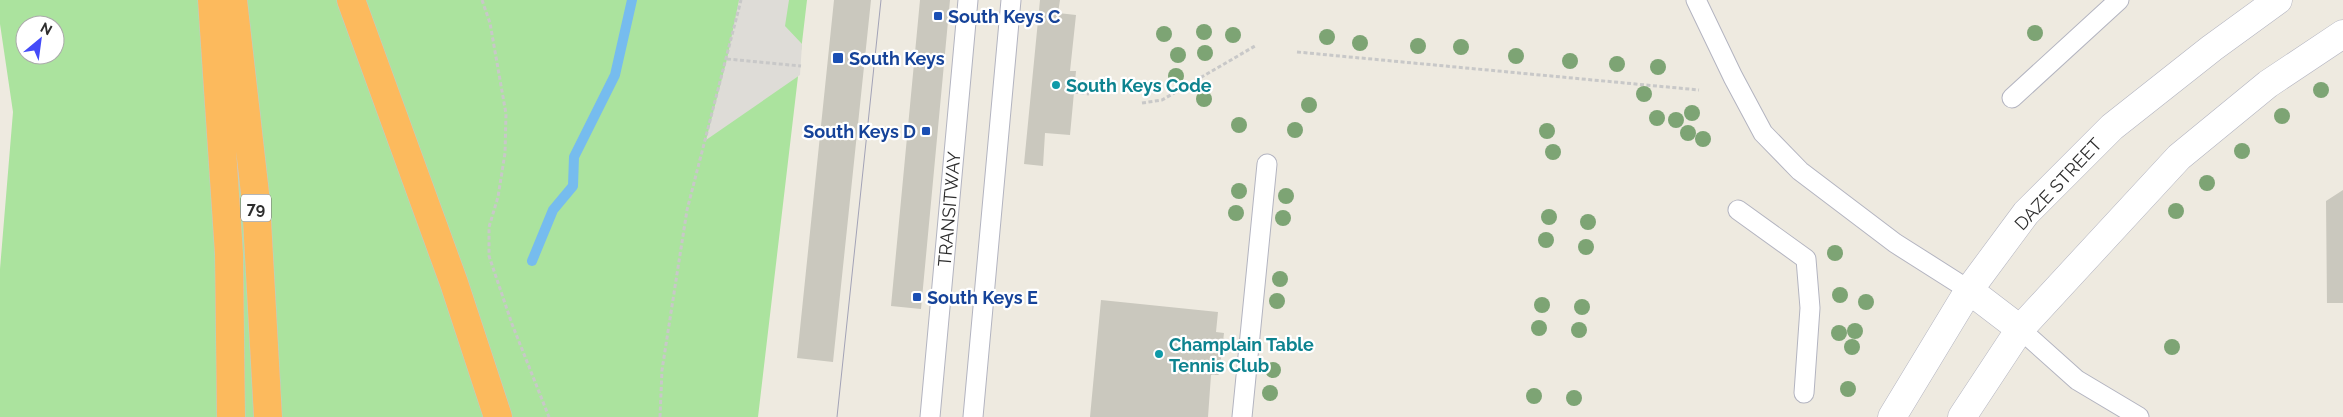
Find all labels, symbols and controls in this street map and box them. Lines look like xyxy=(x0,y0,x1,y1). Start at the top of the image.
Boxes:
place label: South Keys C xyxy=(948,6,1060,27)
marker: South Keys C xyxy=(932,10,944,22)
north arrow xyxy=(15,15,65,65)
text: N xyxy=(38,19,55,38)
place label: South Keys xyxy=(849,48,945,69)
marker: South Keys xyxy=(831,51,845,65)
place label: South Keys Code xyxy=(1066,75,1212,96)
marker: South Keys Code xyxy=(1050,79,1062,91)
place label: South Keys D xyxy=(803,121,916,142)
marker: South Keys D xyxy=(920,125,932,137)
street label: DAZE STREET xyxy=(2010,134,2106,234)
street label: TRANSITWAY xyxy=(934,150,965,267)
road number: 79 xyxy=(241,194,271,222)
place label: South Keys E xyxy=(927,287,1038,308)
marker: South Keys E xyxy=(911,291,923,303)
place label: Champlain Table Tennis Club xyxy=(1169,334,1314,376)
marker: Champlain Table Tennis Club xyxy=(1153,348,1165,360)

